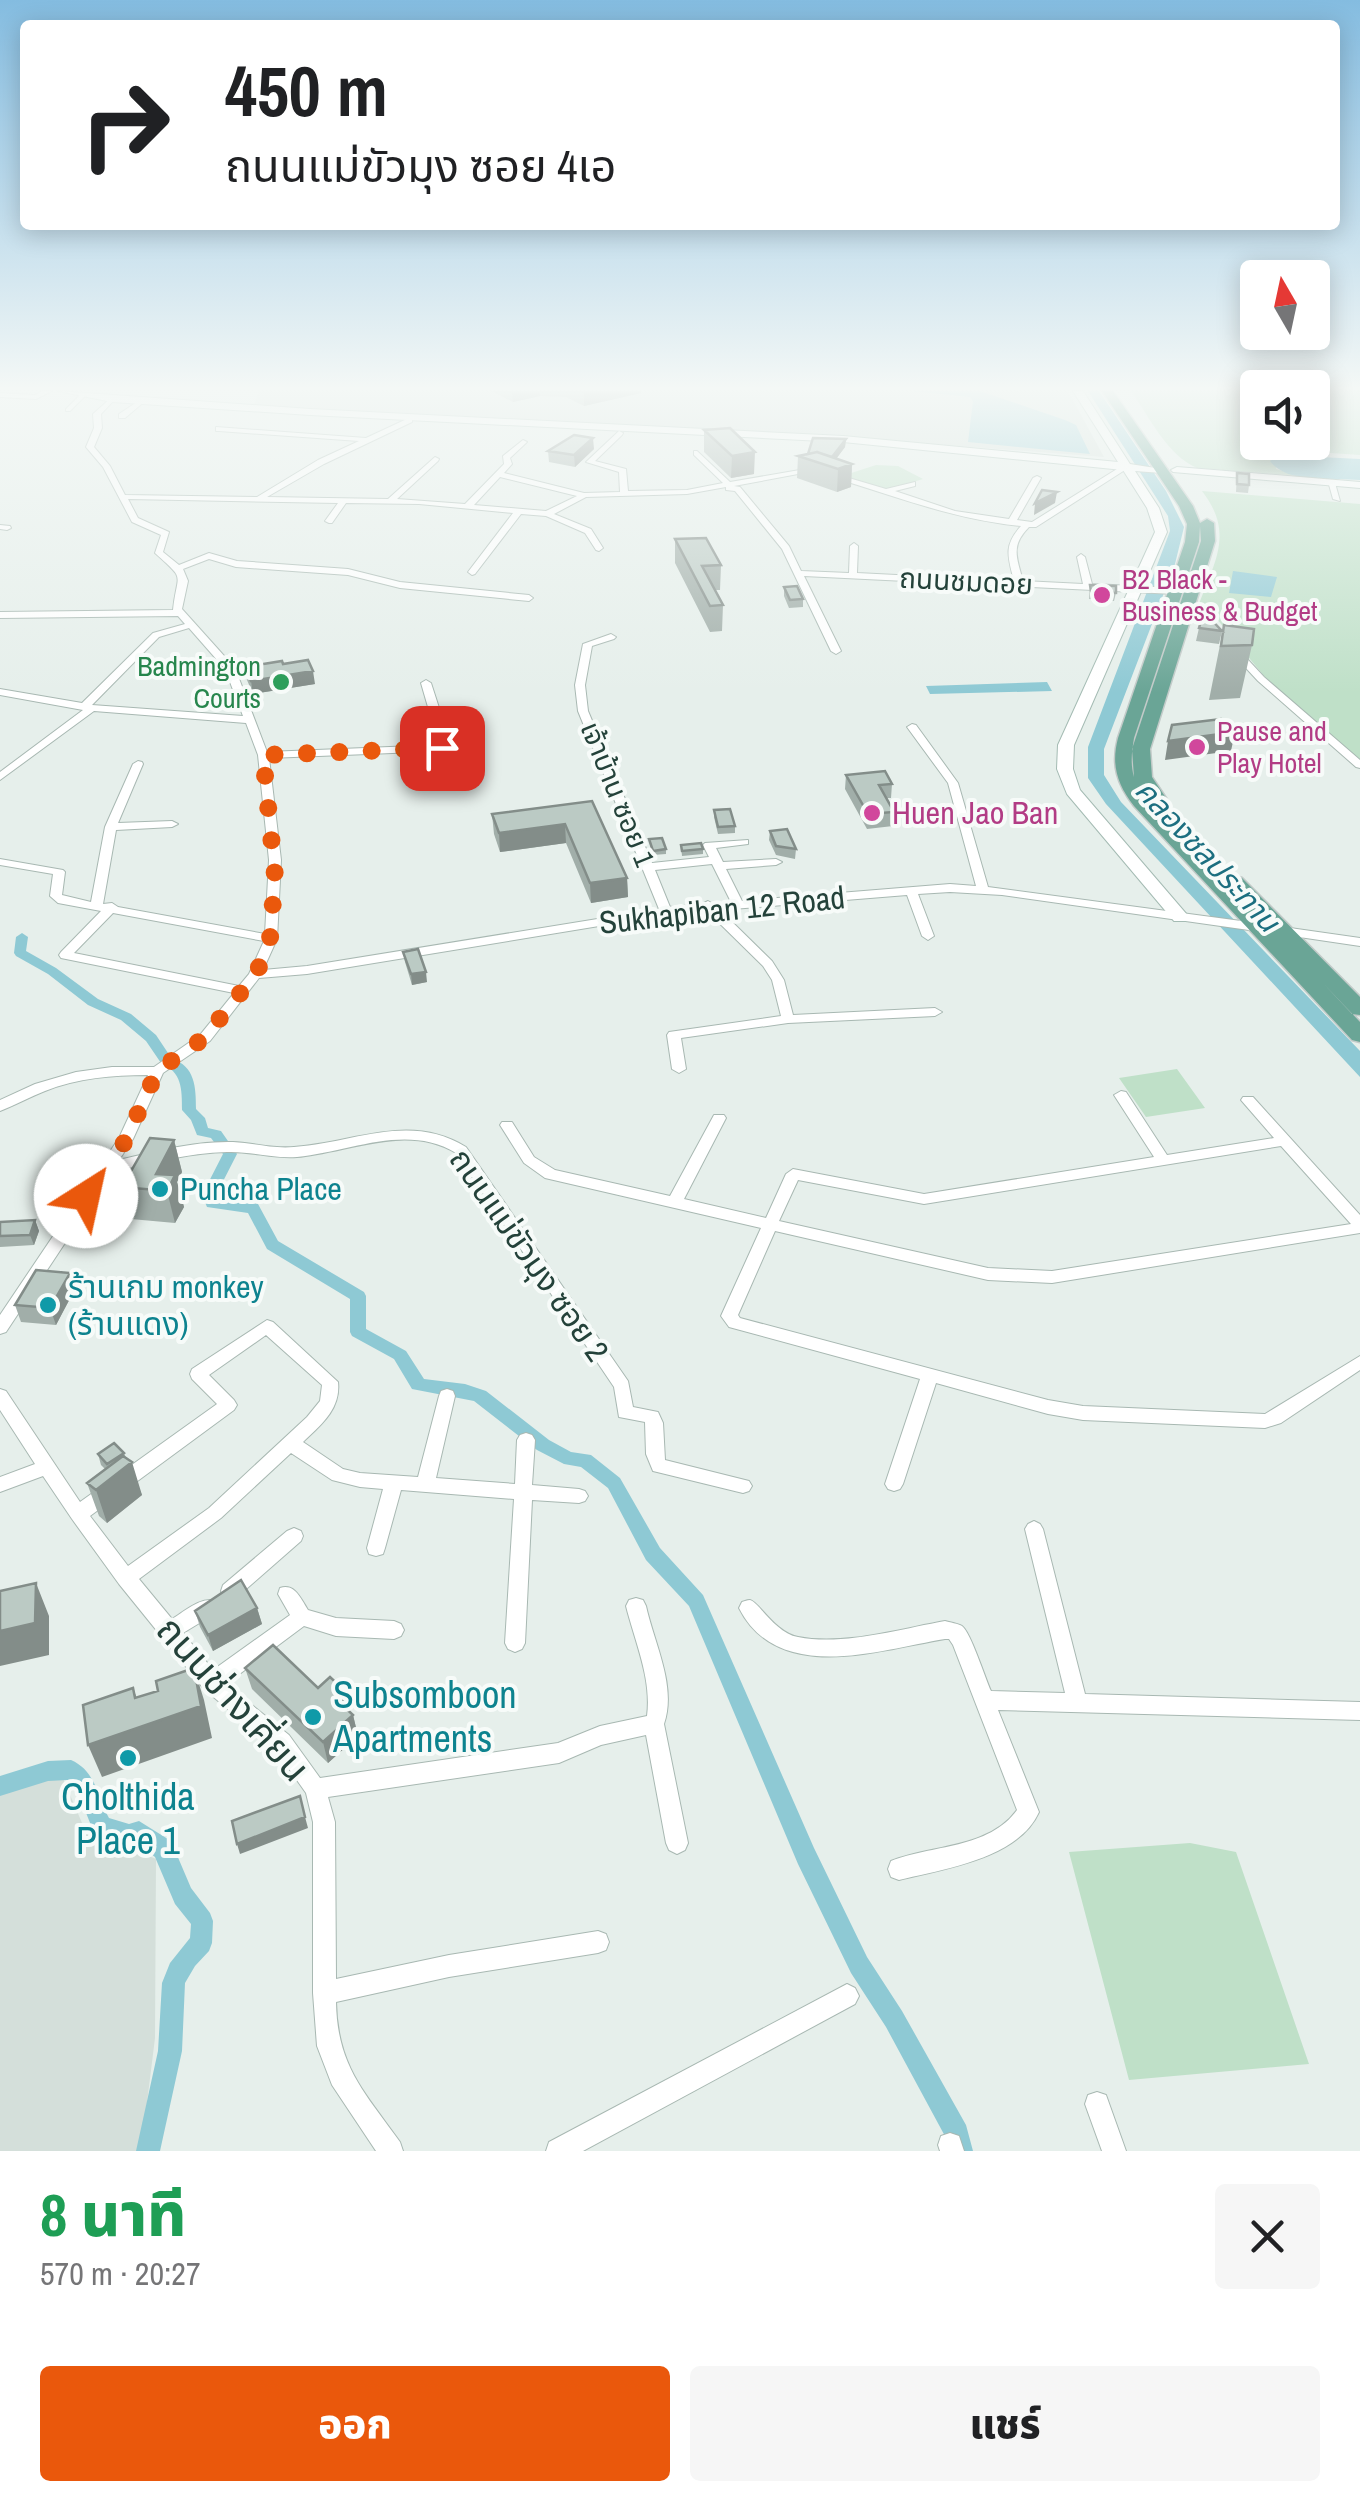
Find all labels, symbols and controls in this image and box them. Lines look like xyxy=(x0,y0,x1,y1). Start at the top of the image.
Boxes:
text: 450 m xyxy=(225,44,388,138)
icon: right xyxy=(60,60,190,190)
text: ถนนแม่ขัวมุง ซอย 4เอ xyxy=(225,135,616,196)
north arrow xyxy=(1240,260,1330,350)
map controls xyxy=(1240,260,1330,460)
button: sound xyxy=(1240,370,1330,460)
street label: ถนนชมดอย xyxy=(898,559,1034,603)
place label: B2 Black - Business & Budget xyxy=(1122,560,1317,630)
marker: B2 Black - Business & Budget xyxy=(1091,584,1113,606)
place label: Badmington Courts xyxy=(137,647,261,717)
marker: Badmington Courts xyxy=(270,671,292,693)
pin xyxy=(400,706,485,791)
place label: Pause and Play Hotel xyxy=(1217,712,1327,782)
street label: เจ้าบ้าน ซอย 1 xyxy=(572,716,664,872)
icon: arrive xyxy=(415,721,470,776)
marker: Pause and Play Hotel xyxy=(1186,736,1208,758)
water label: คลองชลประทาน xyxy=(1127,771,1290,941)
place label: Huen Jao Ban xyxy=(892,791,1058,834)
marker: Huen Jao Ban xyxy=(861,802,883,824)
street label: Sukhapiban 12 Road xyxy=(597,875,847,944)
street label: ถนนแม่ขัวมุง ซอย 2 xyxy=(440,1140,619,1370)
position arrow xyxy=(34,1144,138,1248)
place label: Puncha Place xyxy=(180,1167,342,1210)
marker: Puncha Place xyxy=(149,1178,171,1200)
place label: ร้านเกม monkey (ร้านแดง) xyxy=(68,1265,264,1345)
marker: ร้านเกม monkey (ร้านแดง) xyxy=(37,1294,59,1316)
street label: ถนนช่างเคี่ยน xyxy=(145,1605,321,1792)
place label: Subsomboon Apartments xyxy=(332,1669,517,1764)
marker: Subsomboon Apartments xyxy=(302,1706,324,1728)
marker: Cholthida Place 1 xyxy=(117,1747,139,1769)
place label: Cholthida Place 1 xyxy=(61,1771,195,1866)
text: 8 นาที xyxy=(40,2174,186,2255)
button: close xyxy=(1215,2184,1320,2289)
text: 570 m · 20:27 xyxy=(40,2252,200,2295)
button: ออก xyxy=(40,2366,670,2481)
button: แชร์ xyxy=(690,2366,1320,2481)

